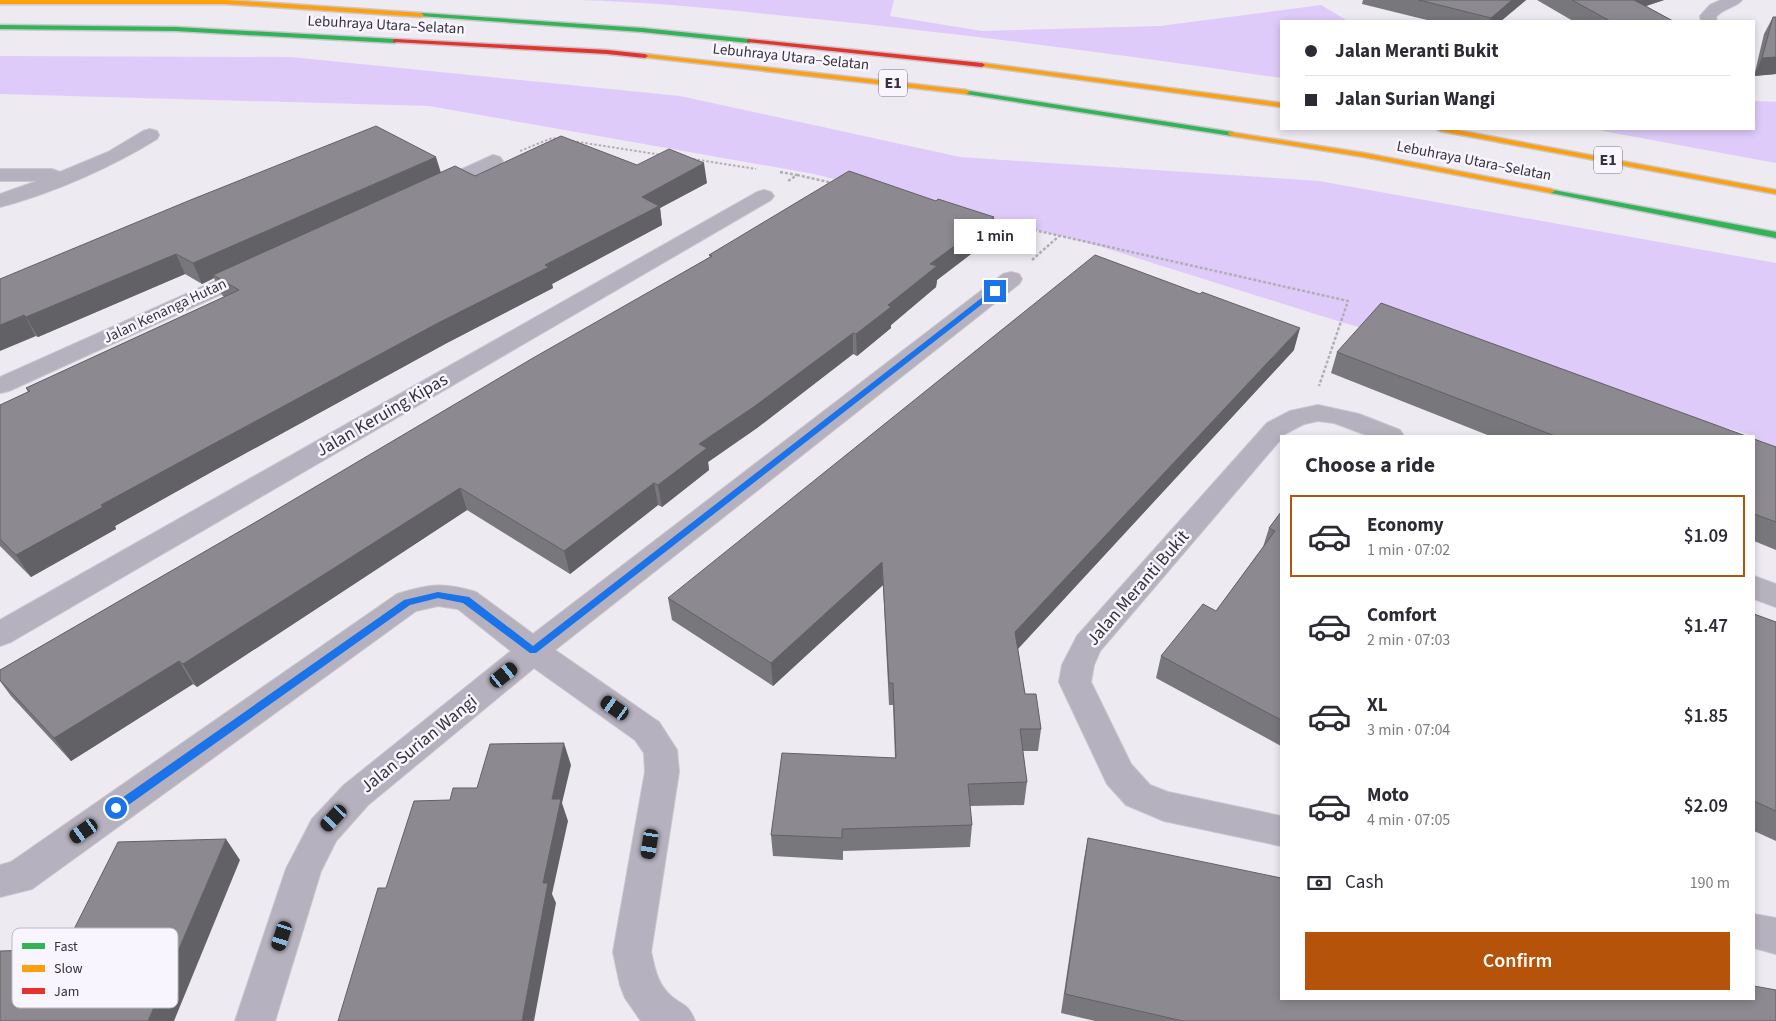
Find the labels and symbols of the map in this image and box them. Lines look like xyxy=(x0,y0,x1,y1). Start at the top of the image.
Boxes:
street label: Lebuhraya Utara–Selatan xyxy=(307,10,465,40)
street label: Lebuhraya Utara–Selatan xyxy=(712,38,870,76)
road number: E1 xyxy=(879,70,907,96)
street label: Lebuhraya Utara–Selatan xyxy=(1395,136,1553,186)
road number: E1 xyxy=(1594,146,1622,174)
callout: 1 min xyxy=(954,218,1036,254)
street label: Jalan Kenanga Hutan xyxy=(100,273,230,349)
route end xyxy=(984,280,1006,302)
street label: Jalan Keruing Kipas xyxy=(312,367,452,463)
street label: Jalan Meranti Bukit xyxy=(1081,525,1195,651)
car xyxy=(487,660,520,690)
street label: Jalan Surian Wangi xyxy=(355,689,483,799)
car xyxy=(598,693,631,723)
route start xyxy=(105,797,127,819)
car xyxy=(318,802,349,834)
car xyxy=(67,816,100,846)
car xyxy=(640,828,659,860)
car xyxy=(270,919,293,953)
legend xyxy=(12,928,178,1008)
text: Fast xyxy=(54,937,78,957)
text: Slow xyxy=(54,959,83,979)
text: Jam xyxy=(54,982,79,1002)

